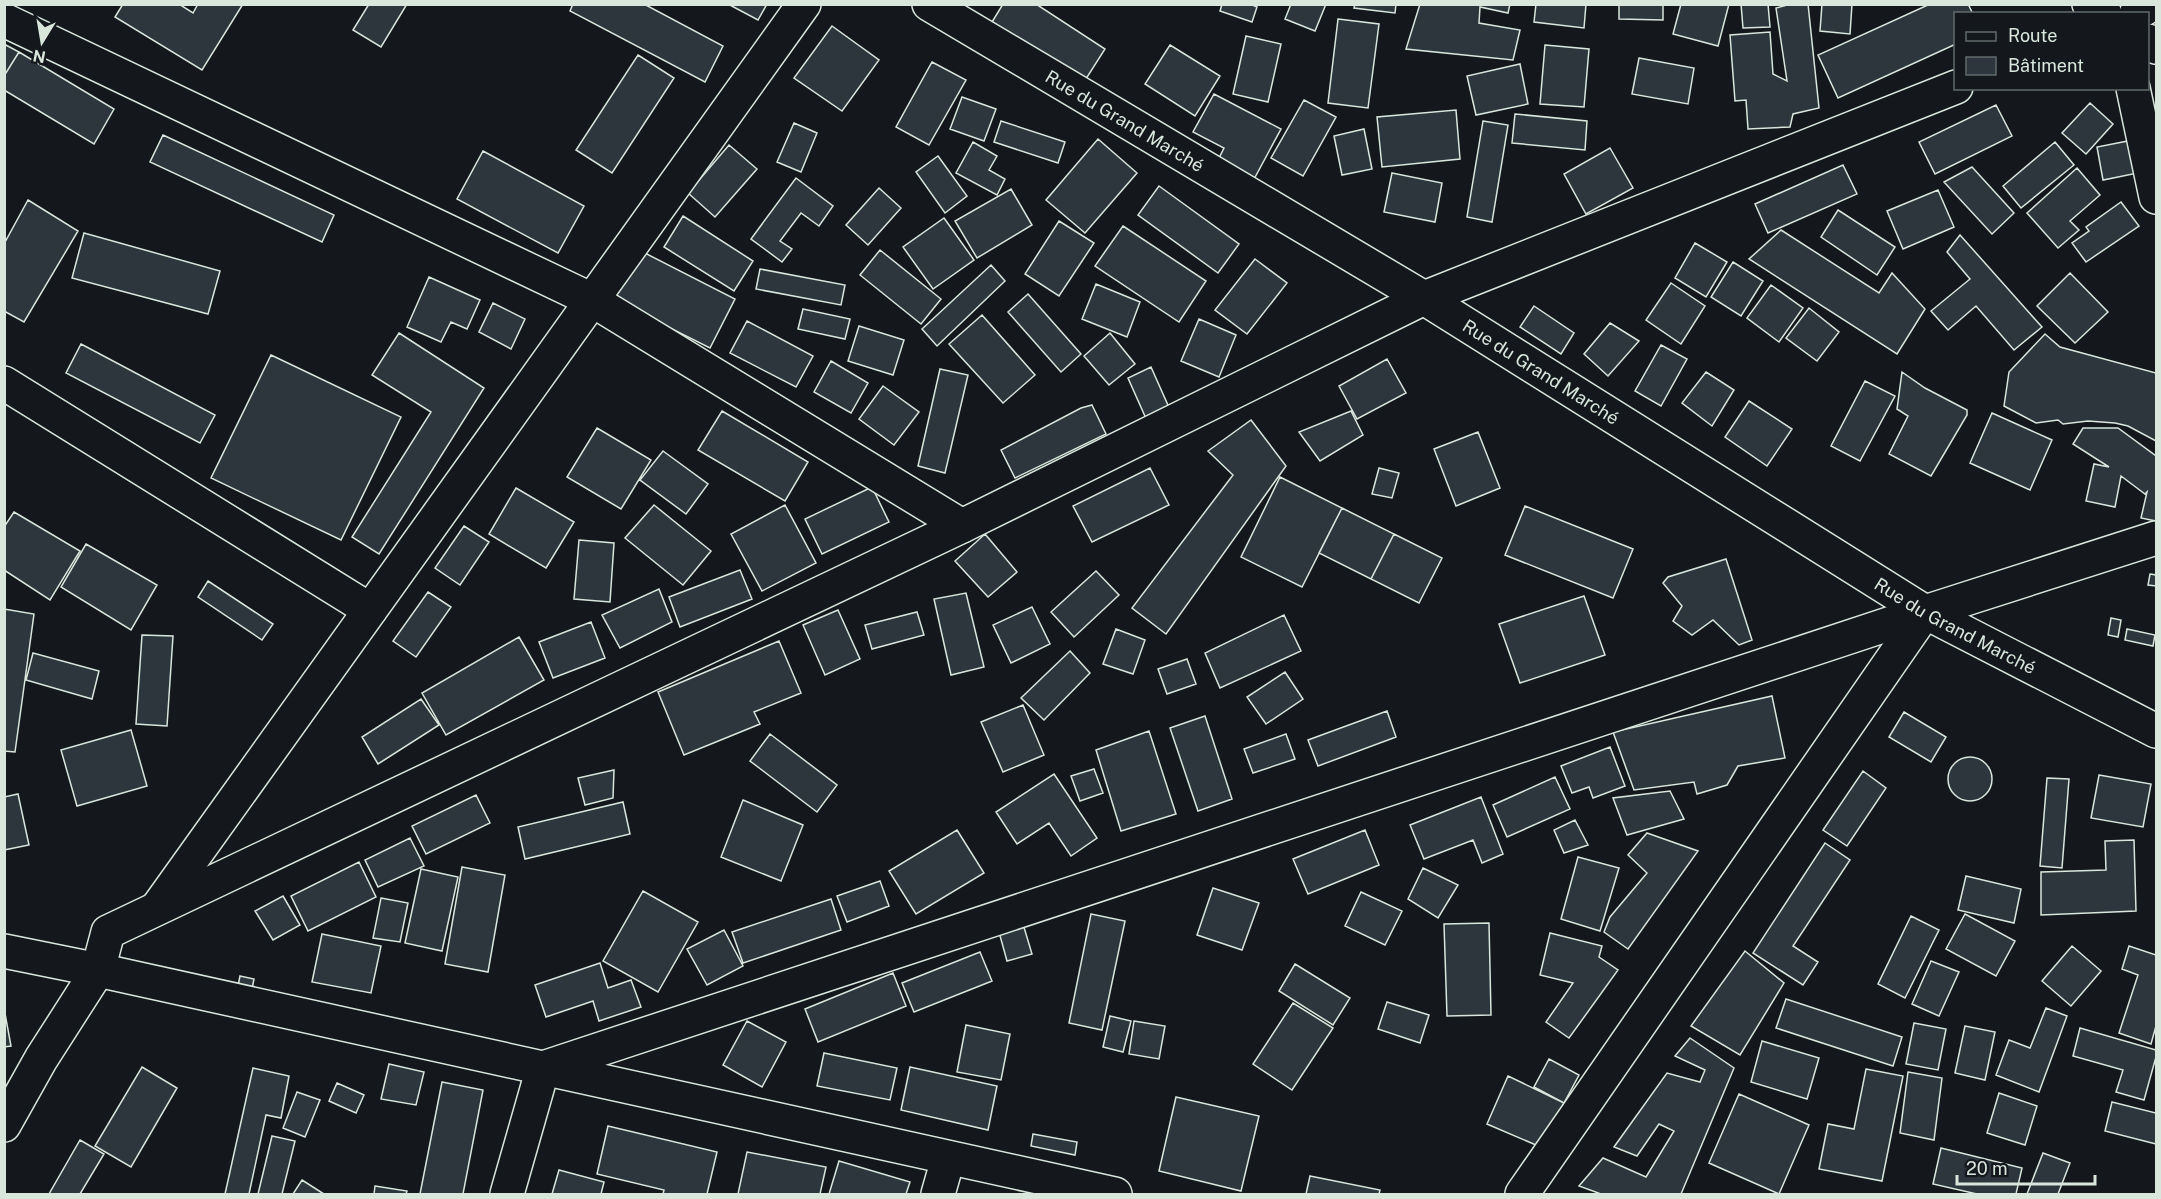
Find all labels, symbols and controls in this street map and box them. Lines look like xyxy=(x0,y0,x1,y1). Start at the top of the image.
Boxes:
north arrow xyxy=(12,12,72,72)
legend xyxy=(1954,12,2149,90)
text: Route xyxy=(2008,25,2057,46)
text: N xyxy=(31,46,47,67)
text: Bâtiment xyxy=(2008,55,2084,76)
street label: Rue du Grand Marché xyxy=(1042,65,1208,176)
street label: Rue du Grand Marché xyxy=(1459,315,1623,428)
street label: Rue du Grand Marché xyxy=(1871,573,2039,678)
scale bar xyxy=(1957,1148,2095,1186)
text: 20 m xyxy=(1966,1158,2008,1179)

